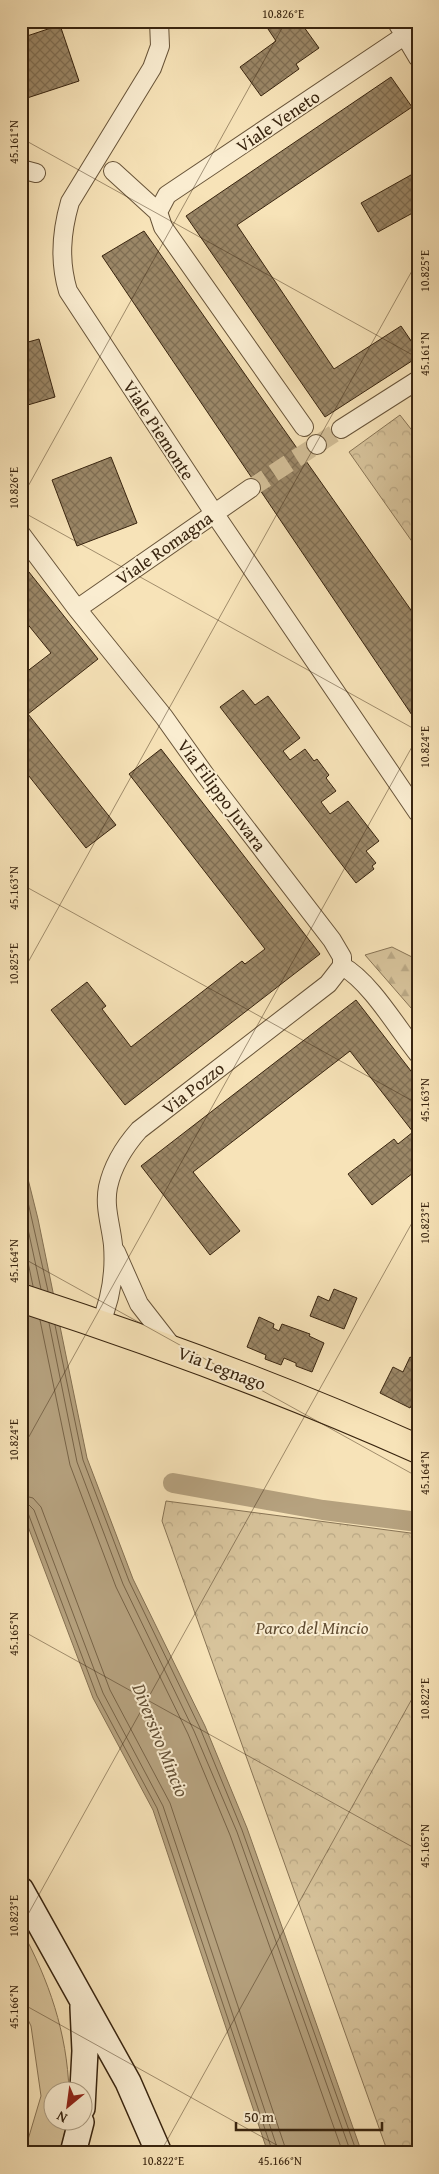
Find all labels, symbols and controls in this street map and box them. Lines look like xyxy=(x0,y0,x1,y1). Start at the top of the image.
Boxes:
text: 10.826°E xyxy=(262,5,304,22)
street label: Viale Veneto xyxy=(231,83,325,159)
text: 45.161°N xyxy=(5,120,22,164)
text: 10.825°E xyxy=(416,250,433,292)
text: 45.161°N xyxy=(416,332,433,376)
street label: Viale Piemonte xyxy=(116,375,202,485)
text: 10.826°E xyxy=(5,467,22,509)
street label: Viale Romagna xyxy=(110,504,218,592)
text: 10.824°E xyxy=(416,726,433,768)
street label: Via Filippo Juvara xyxy=(171,733,273,857)
text: 45.163°N xyxy=(5,866,22,910)
text: 10.825°E xyxy=(5,943,22,985)
street label: Via Pozzo xyxy=(156,1055,230,1121)
text: 45.163°N xyxy=(416,1078,433,1122)
text: 10.823°E xyxy=(416,1202,433,1244)
text: 45.164°N xyxy=(5,1239,22,1283)
street label: Via Legnago xyxy=(174,1339,270,1397)
text: 10.824°E xyxy=(5,1419,22,1461)
text: 45.164°N xyxy=(416,1451,433,1495)
text: 45.165°N xyxy=(5,1612,22,1656)
park label: Parco del Mincio xyxy=(255,1614,369,1641)
water label: Diversivo Mincio xyxy=(125,1678,197,1801)
text: 10.822°E xyxy=(416,1678,433,1720)
text: 45.165°N xyxy=(416,1824,433,1868)
text: 10.823°E xyxy=(5,1895,22,1937)
text: 45.166°N xyxy=(5,1985,22,2029)
north arrow xyxy=(42,2082,92,2132)
scale bar xyxy=(236,2099,383,2131)
text: N xyxy=(52,2106,71,2128)
text: 50 m xyxy=(244,2106,275,2127)
text: 10.822°E xyxy=(142,2152,184,2169)
text: 45.166°N xyxy=(258,2152,302,2169)

